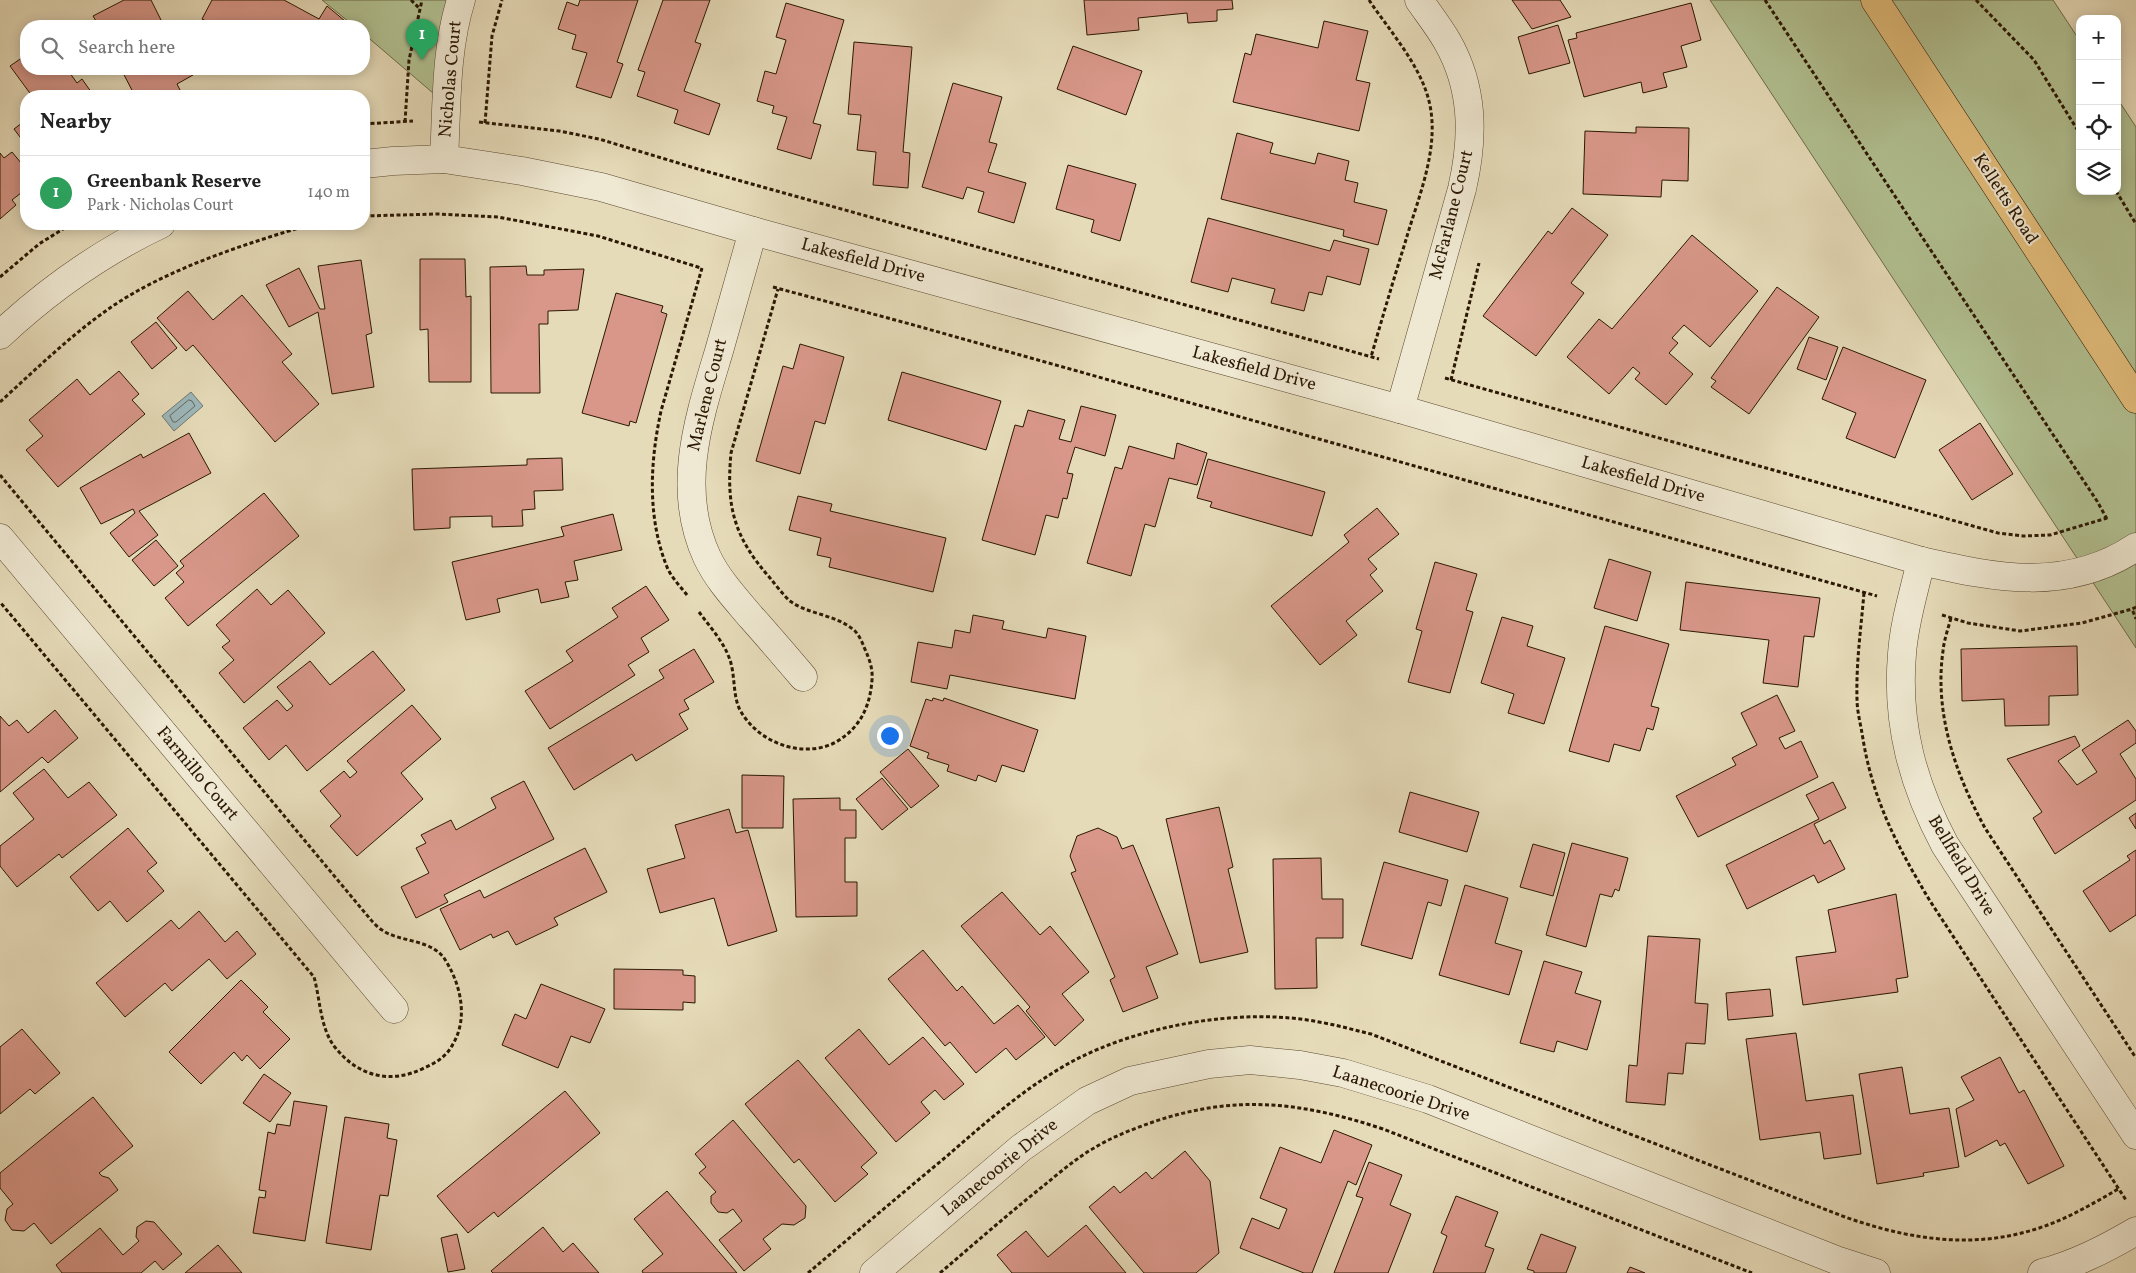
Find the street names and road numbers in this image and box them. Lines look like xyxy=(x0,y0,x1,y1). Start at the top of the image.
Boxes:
street label: Nicholas Court xyxy=(433,19,469,139)
street label: McFarlane Court xyxy=(1424,148,1480,282)
street label: Kelletts Road xyxy=(1966,149,2044,249)
street label: Lakesfield Drive xyxy=(798,232,928,290)
street label: Marlene Court xyxy=(682,336,734,454)
street label: Lakesfield Drive xyxy=(1189,340,1319,398)
street label: Lakesfield Drive xyxy=(1578,450,1708,510)
street label: Farmillo Court xyxy=(150,721,244,827)
street label: Bellfield Drive xyxy=(1921,811,2001,921)
street label: Laanecoorie Drive xyxy=(1329,1060,1473,1128)
street label: Laanecoorie Drive xyxy=(936,1113,1064,1223)

